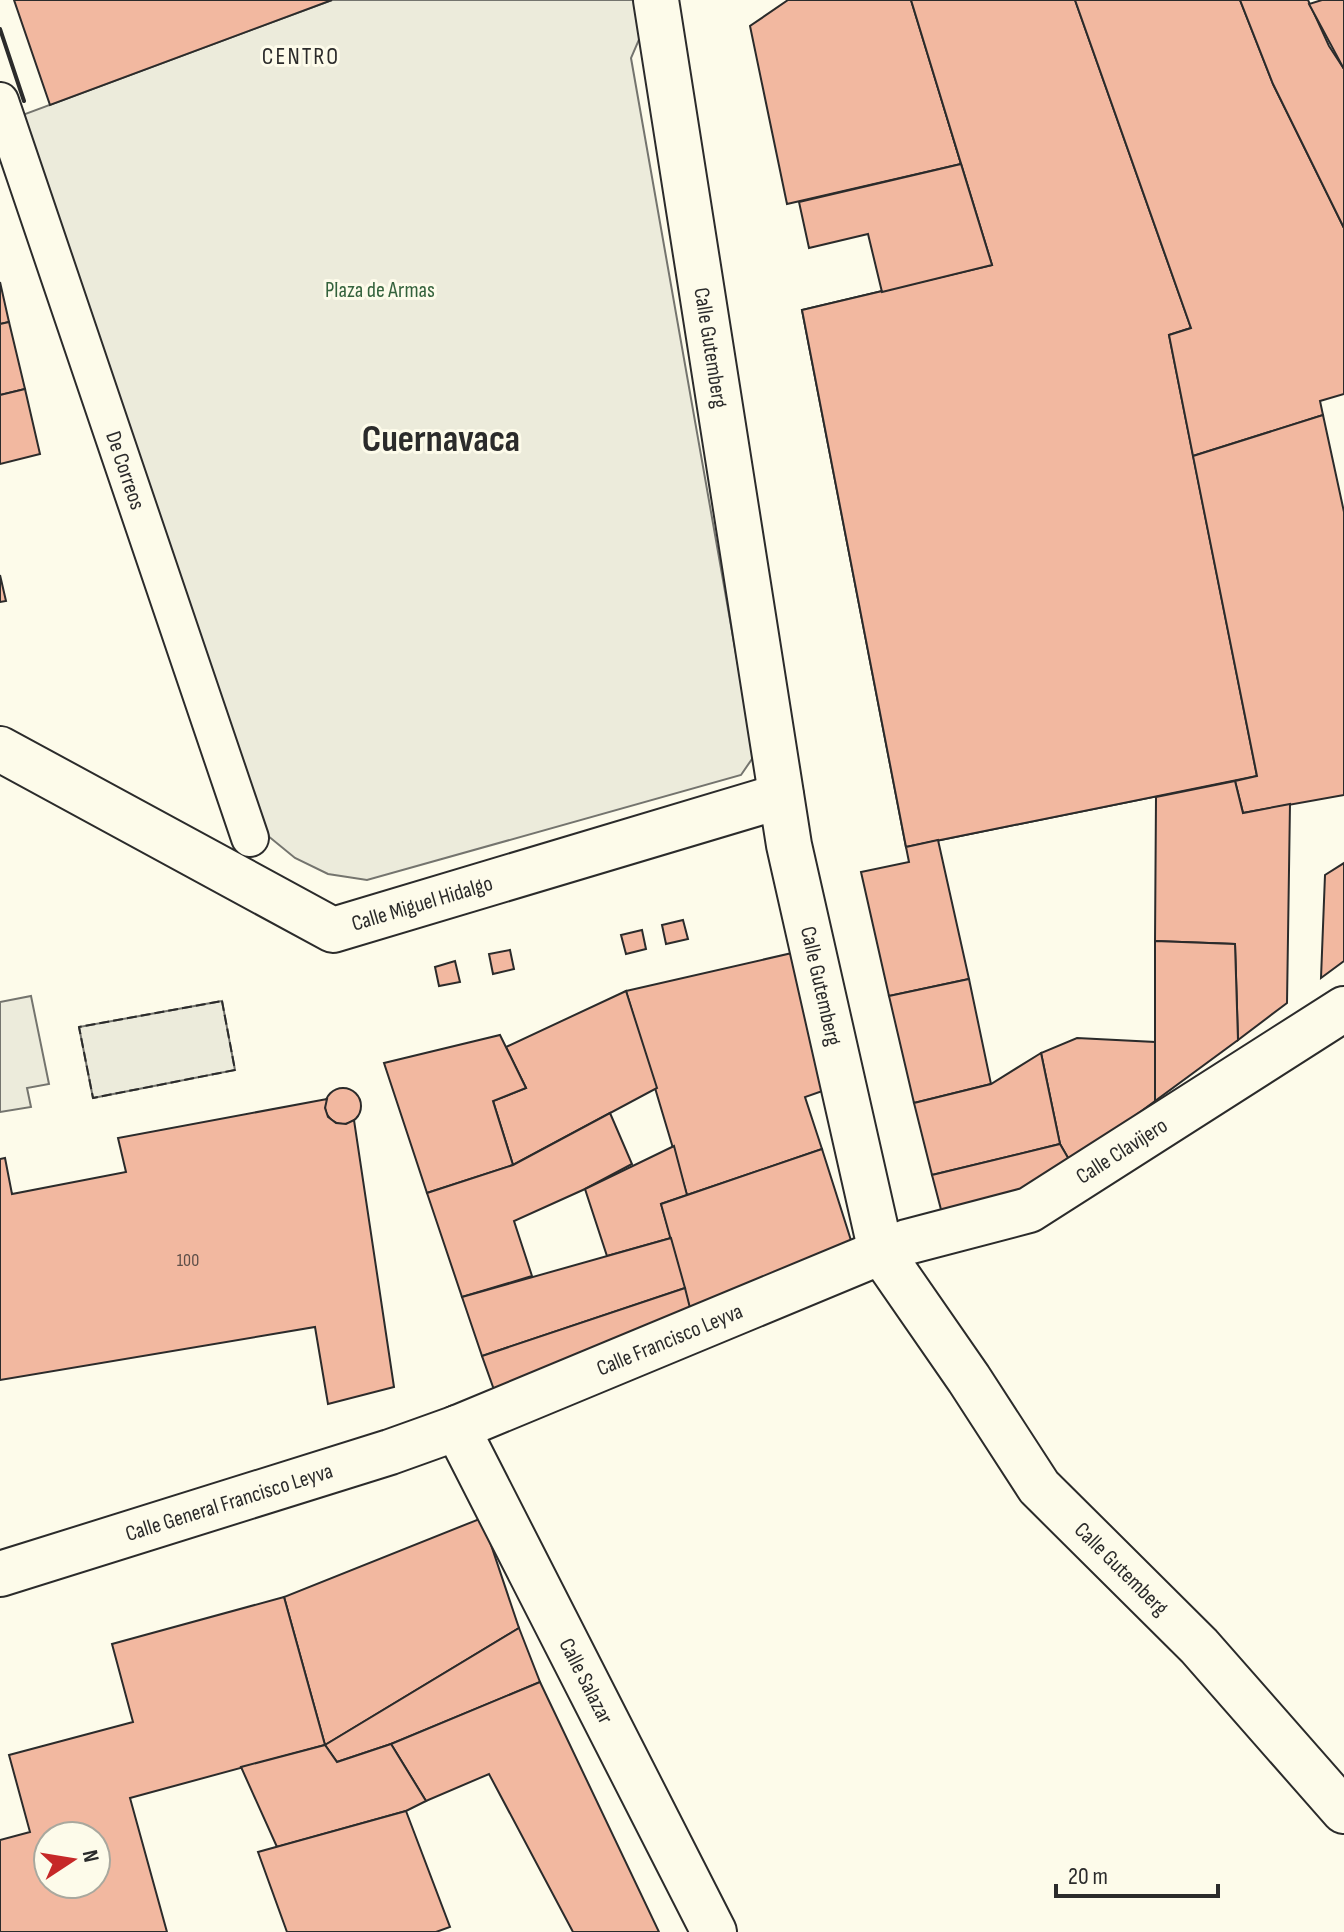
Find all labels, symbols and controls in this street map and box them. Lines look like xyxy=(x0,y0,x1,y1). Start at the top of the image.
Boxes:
district label: CENTRO xyxy=(262,42,340,71)
park label: Plaza de Armas xyxy=(325,277,435,304)
street label: Calle Gutemberg xyxy=(688,286,734,410)
district label: Cuernavaca xyxy=(362,417,520,462)
street label: De Correos xyxy=(99,428,151,513)
street label: Calle Miguel Hidalgo xyxy=(348,870,496,937)
street label: Calle Gutemberg xyxy=(794,924,848,1049)
street label: Calle Clavijero xyxy=(1071,1112,1172,1190)
house number: 100 xyxy=(177,1250,199,1271)
street label: Calle Francisco Leyva xyxy=(593,1297,747,1382)
street label: Calle General Francisco Leyva xyxy=(122,1457,336,1547)
street label: Calle Gutemberg xyxy=(1069,1516,1174,1621)
street label: Calle Salazar xyxy=(553,1634,619,1728)
north arrow xyxy=(32,1820,112,1900)
text: N xyxy=(76,1848,105,1865)
scale bar xyxy=(1056,1848,1218,1898)
text: 20 m xyxy=(1068,1862,1108,1891)

